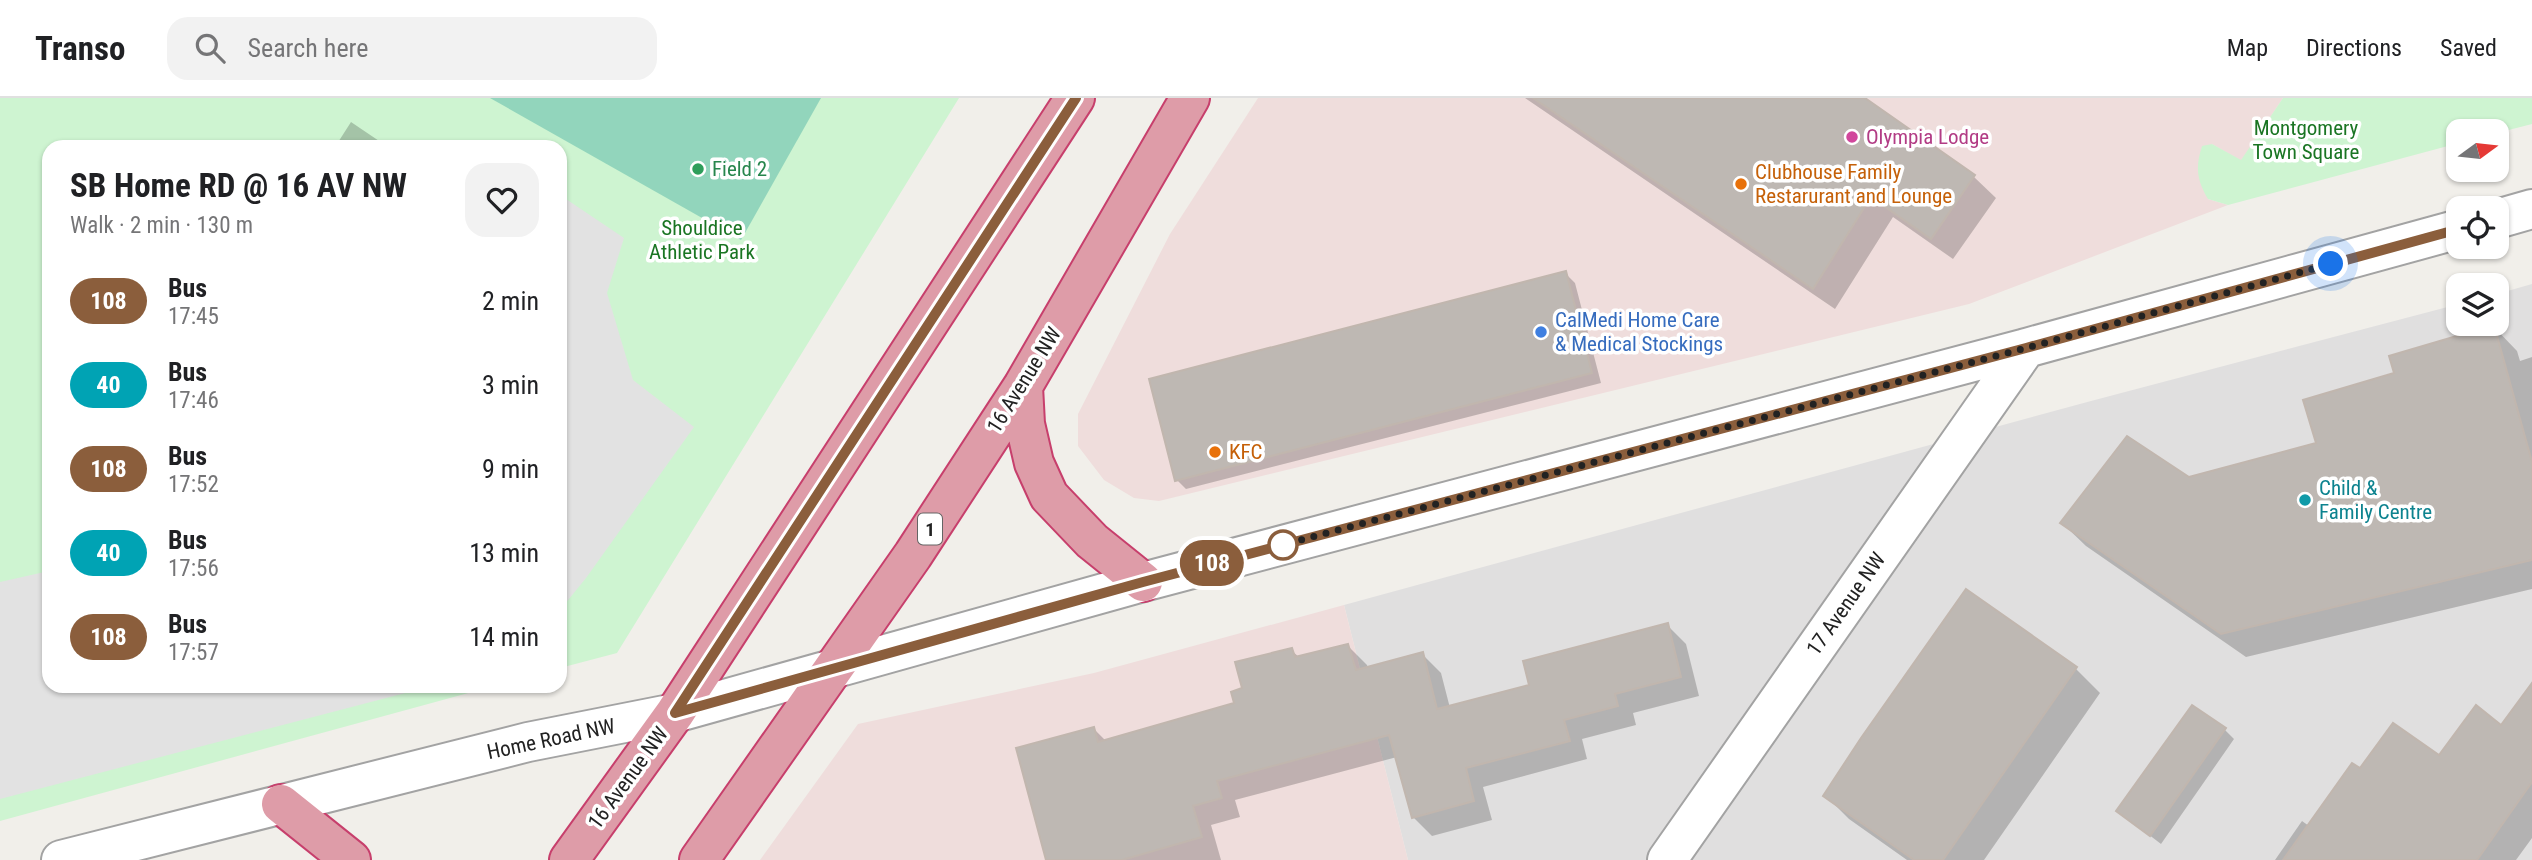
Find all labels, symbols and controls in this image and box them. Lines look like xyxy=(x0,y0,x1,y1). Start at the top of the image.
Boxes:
search box xyxy=(167,17,657,80)
text: Transo xyxy=(35,29,125,68)
icon: search xyxy=(191,29,229,67)
text: Search here xyxy=(247,33,368,63)
text: Map xyxy=(2227,34,2268,62)
text: Directions xyxy=(2306,34,2402,62)
text: Saved xyxy=(2440,34,2497,62)
park label: Montgomery Town Square xyxy=(2253,116,2360,164)
north arrow xyxy=(2446,119,2510,182)
map controls xyxy=(2446,119,2509,336)
place label: Olympia Lodge xyxy=(1866,125,1989,149)
marker: Olympia Lodge xyxy=(1844,129,1860,145)
place label: Field 2 xyxy=(712,157,767,181)
place label: Clubhouse Family Restarurant and Lounge xyxy=(1755,160,1952,208)
marker: Field 2 xyxy=(690,161,706,177)
button: heart xyxy=(465,163,539,237)
text: SB Home RD @ 16 AV NW xyxy=(70,166,407,205)
marker: Clubhouse Family Restarurant and Lounge xyxy=(1733,176,1749,192)
button: locate xyxy=(2446,196,2509,259)
text: Walk · 2 min · 130 m xyxy=(70,212,253,239)
park label: Shouldice Athletic Park xyxy=(649,216,756,264)
your location xyxy=(2313,246,2348,281)
text: Bus xyxy=(168,273,207,303)
button: layers xyxy=(2446,273,2509,336)
text: 2 min xyxy=(482,286,539,316)
text: 108 xyxy=(90,287,127,315)
text: 17:45 xyxy=(168,303,219,330)
place label: CalMedi Home Care & Medical Stockings xyxy=(1555,308,1723,356)
street label: 16 Avenue NW xyxy=(982,323,1066,437)
marker: CalMedi Home Care & Medical Stockings xyxy=(1533,324,1549,340)
text: Bus xyxy=(168,357,207,387)
text: 3 min xyxy=(482,370,539,400)
text: 40 xyxy=(96,371,121,399)
text: 17:46 xyxy=(168,387,219,414)
place label: KFC xyxy=(1229,440,1262,464)
text: Bus xyxy=(168,441,207,471)
marker: KFC xyxy=(1207,444,1223,460)
text: 9 min xyxy=(482,454,539,484)
text: 108 xyxy=(90,455,127,483)
text: 17:52 xyxy=(168,471,219,498)
place label: Child & Family Centre xyxy=(2319,476,2432,524)
marker: Child & Family Centre xyxy=(2297,492,2313,508)
road number: 1 xyxy=(918,514,942,544)
text: Bus xyxy=(168,525,207,555)
unlabelled marker xyxy=(1268,530,1298,560)
text: 13 min xyxy=(469,538,539,568)
text: 40 xyxy=(96,539,121,567)
line badge: 108 xyxy=(1172,540,1252,586)
street label: 17 Avenue NW xyxy=(1802,548,1890,660)
text: 108 xyxy=(1194,549,1230,577)
text: 17:56 xyxy=(168,555,219,582)
text: Bus xyxy=(168,609,207,639)
text: 14 min xyxy=(469,622,539,652)
text: 108 xyxy=(90,623,127,651)
text: 17:57 xyxy=(168,639,219,666)
street label: Home Road NW xyxy=(485,714,617,764)
street label: 16 Avenue NW xyxy=(583,722,673,834)

